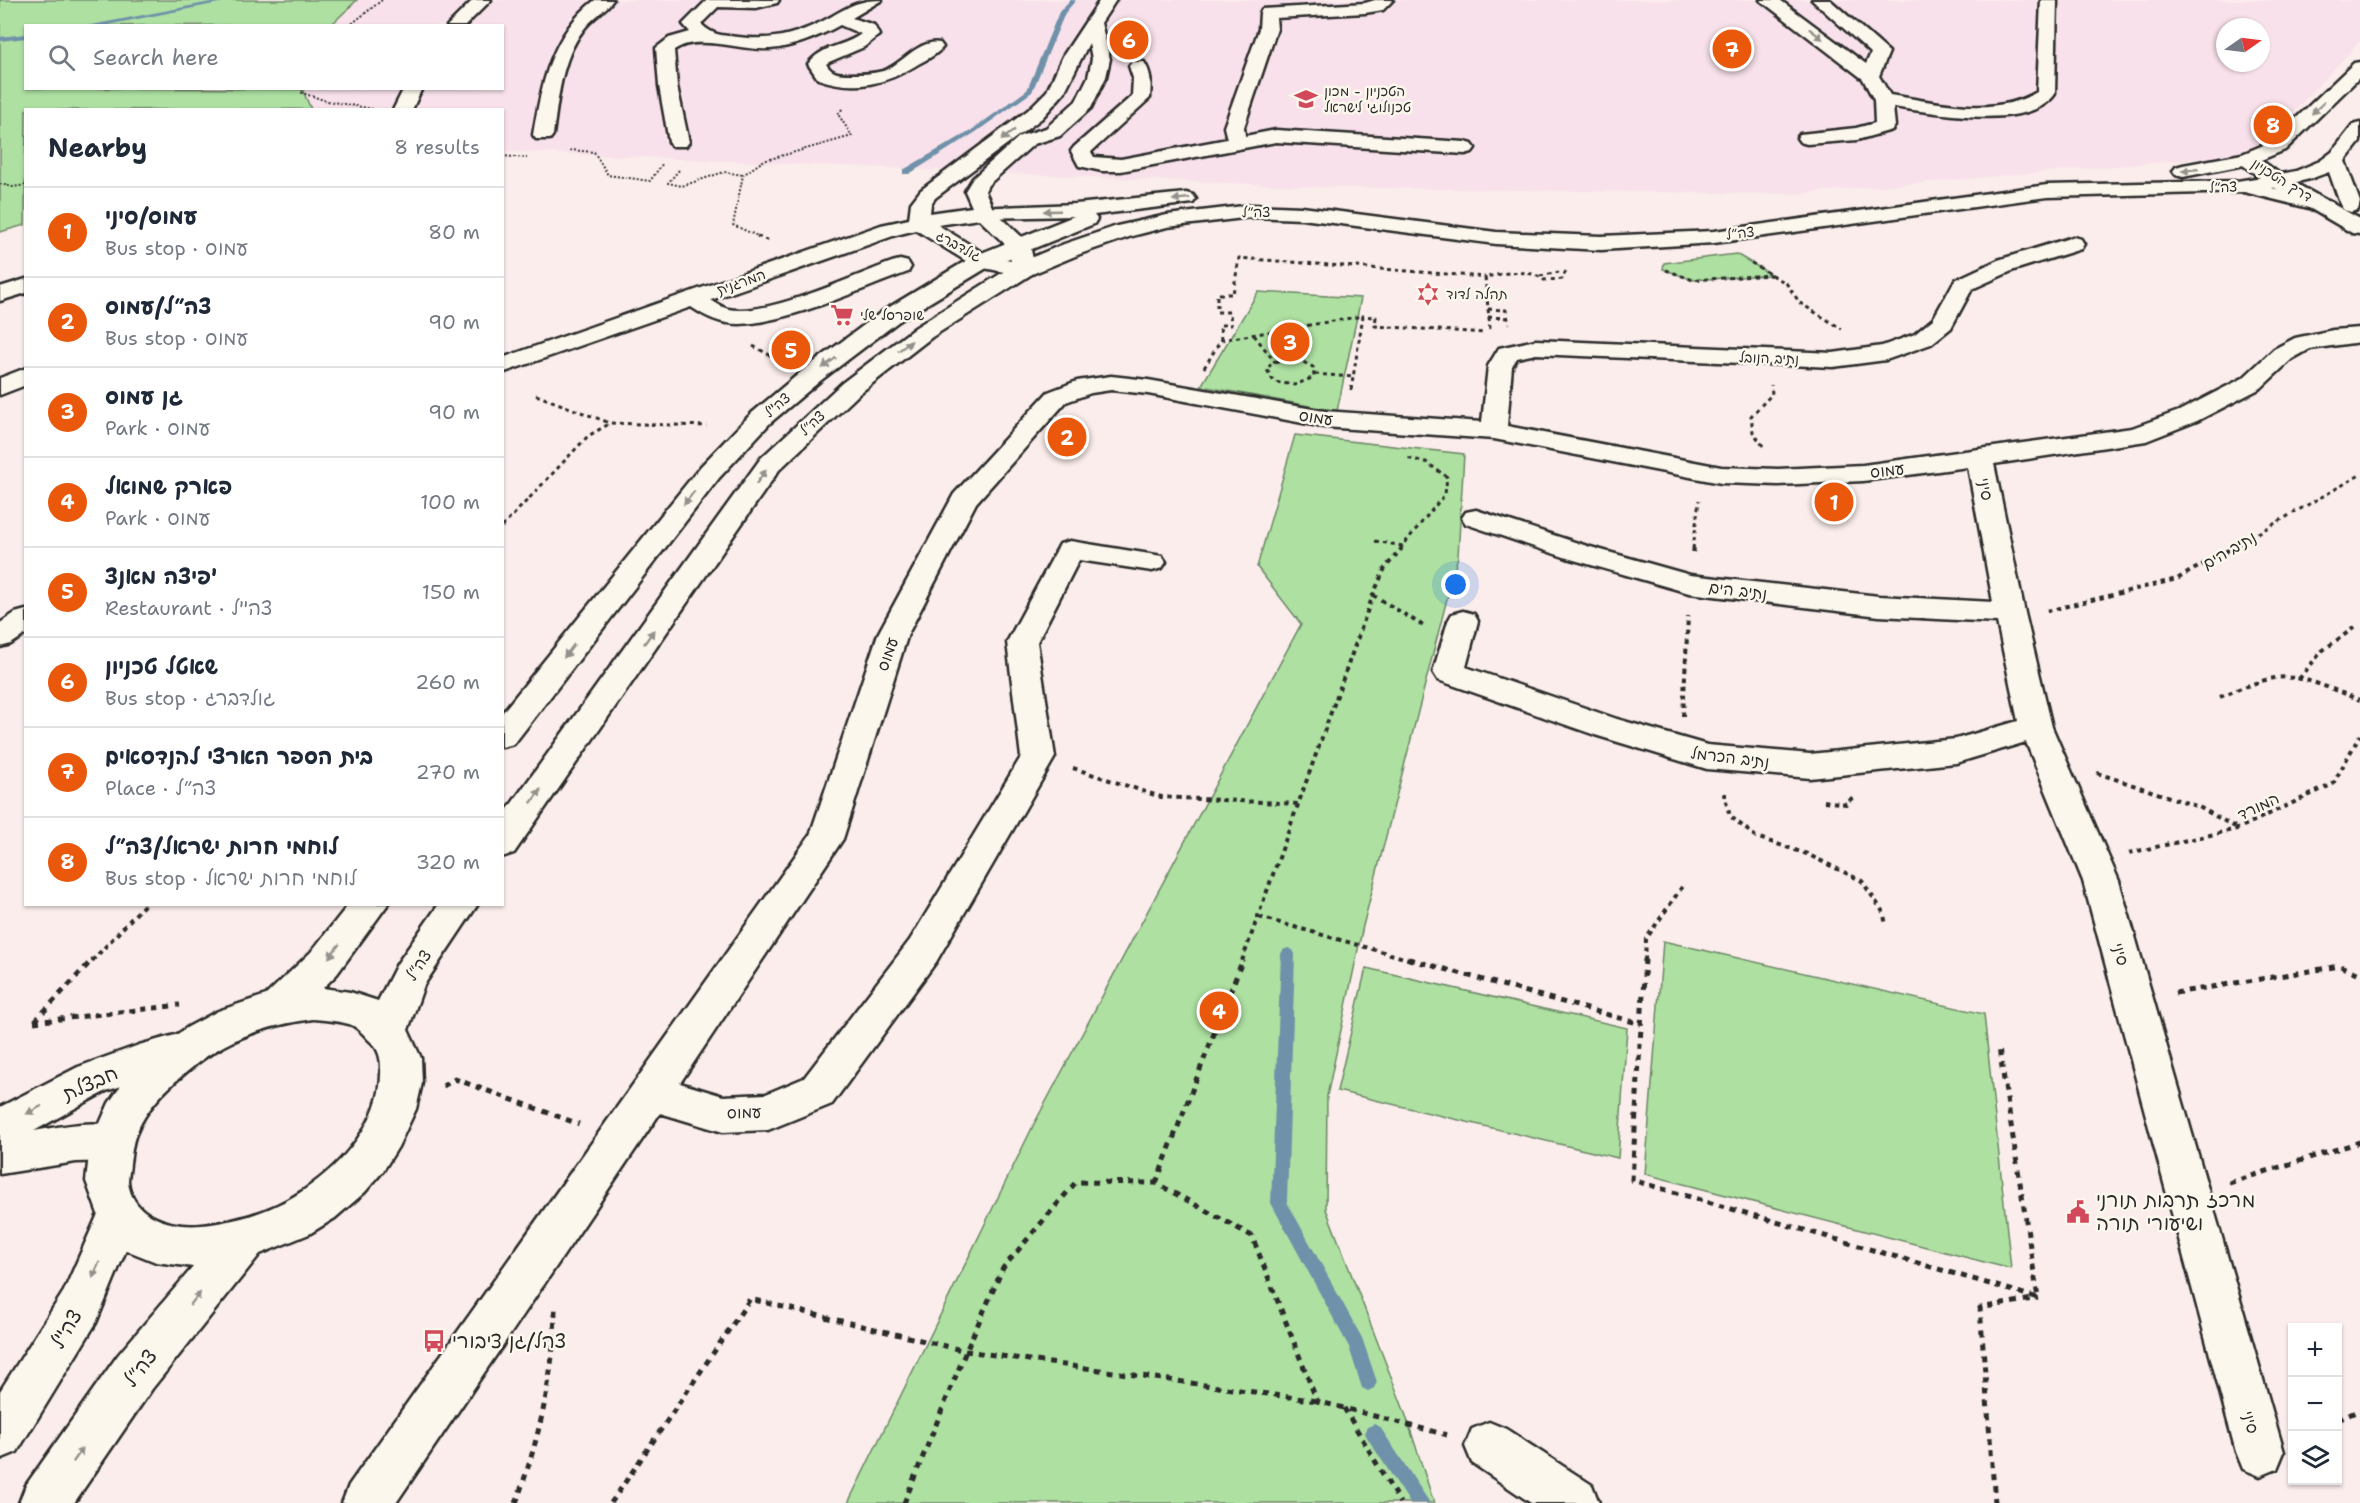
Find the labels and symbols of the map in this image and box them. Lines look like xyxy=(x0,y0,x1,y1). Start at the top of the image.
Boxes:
pin: 6 xyxy=(1110,18,1148,63)
north arrow xyxy=(2216,18,2270,72)
pin: 7 xyxy=(1712,26,1752,72)
one-way arrow xyxy=(1808,28,1824,40)
place label: הטכניון - מכון טכנולוגי לישראל xyxy=(1324,82,1411,116)
school or university icon: הטכניון - מכון טכנולוגי לישראל xyxy=(1293,86,1319,112)
one-way arrow xyxy=(2311,101,2326,114)
pin: 8 xyxy=(2254,102,2292,148)
one-way arrow xyxy=(1001,128,1016,140)
street label: דרך הטכניון xyxy=(2248,154,2316,206)
one-way arrow xyxy=(2180,165,2199,175)
street label: צה״ל xyxy=(2208,177,2238,197)
one-way arrow xyxy=(1171,194,1190,204)
street label: צה״ל xyxy=(1242,203,1271,221)
one-way arrow xyxy=(1042,207,1061,216)
street label: צה״ל xyxy=(1725,222,1755,244)
street label: גולדברג xyxy=(933,226,985,266)
street label: המרגנית xyxy=(714,265,768,299)
synagogue icon: תהלה לדוד xyxy=(1415,281,1441,307)
place label: תהלה לדוד xyxy=(1446,285,1508,303)
supermarket icon: שופרסל שלי xyxy=(829,302,855,328)
place label: שופרסל שלי xyxy=(860,306,924,324)
pin: 3 xyxy=(1270,320,1310,364)
pin: 5 xyxy=(772,328,810,372)
one-way arrow xyxy=(897,341,912,353)
street label: נתיב הנובל xyxy=(1739,348,1799,368)
one-way arrow xyxy=(821,356,836,368)
street label: צה"ל xyxy=(760,389,794,421)
street label: עמוס xyxy=(1297,405,1334,430)
street label: צה״ל xyxy=(795,407,829,439)
pin: 2 xyxy=(1048,414,1086,460)
street label: עמוס xyxy=(1869,458,1905,483)
one-way arrow xyxy=(755,470,767,486)
street label: סיני xyxy=(1973,476,1998,502)
pin: 1 xyxy=(1814,480,1854,524)
one-way arrow xyxy=(683,490,696,506)
street label: נתיב הים xyxy=(2199,527,2260,574)
your location xyxy=(1441,570,1470,599)
street label: נתיב הים xyxy=(1707,576,1768,604)
one-way arrow xyxy=(643,629,655,645)
street label: עמוס xyxy=(872,635,903,674)
one-way arrow xyxy=(562,643,575,659)
street label: נתיב הכרמל xyxy=(1689,742,1770,773)
one-way arrow xyxy=(530,788,542,804)
street label: המורד xyxy=(2234,788,2282,825)
street label: סיני xyxy=(2107,940,2134,968)
one-way arrow xyxy=(328,943,340,958)
street label: צה״ל xyxy=(401,946,436,985)
pin: 4 xyxy=(1200,988,1238,1034)
street label: חבצלת xyxy=(57,1059,122,1107)
street label: עמוס xyxy=(726,1101,762,1124)
one-way arrow xyxy=(26,1105,43,1115)
place label: מרכז תרבות תורני ושיעורי תורה xyxy=(2096,1187,2255,1236)
public building icon: מרכז תרבות תורני ושיעורי תורה xyxy=(2065,1199,2091,1225)
one-way arrow xyxy=(91,1261,101,1279)
one-way arrow xyxy=(188,1292,201,1307)
street label: צה"ל xyxy=(44,1305,88,1353)
bus stop icon: צהל/גן ציבורי xyxy=(421,1328,447,1354)
place label: צהל/גן ציבורי xyxy=(452,1328,566,1354)
street label: צה״ל xyxy=(117,1344,163,1392)
street label: סיני xyxy=(2237,1408,2264,1436)
one-way arrow xyxy=(72,1447,83,1463)

